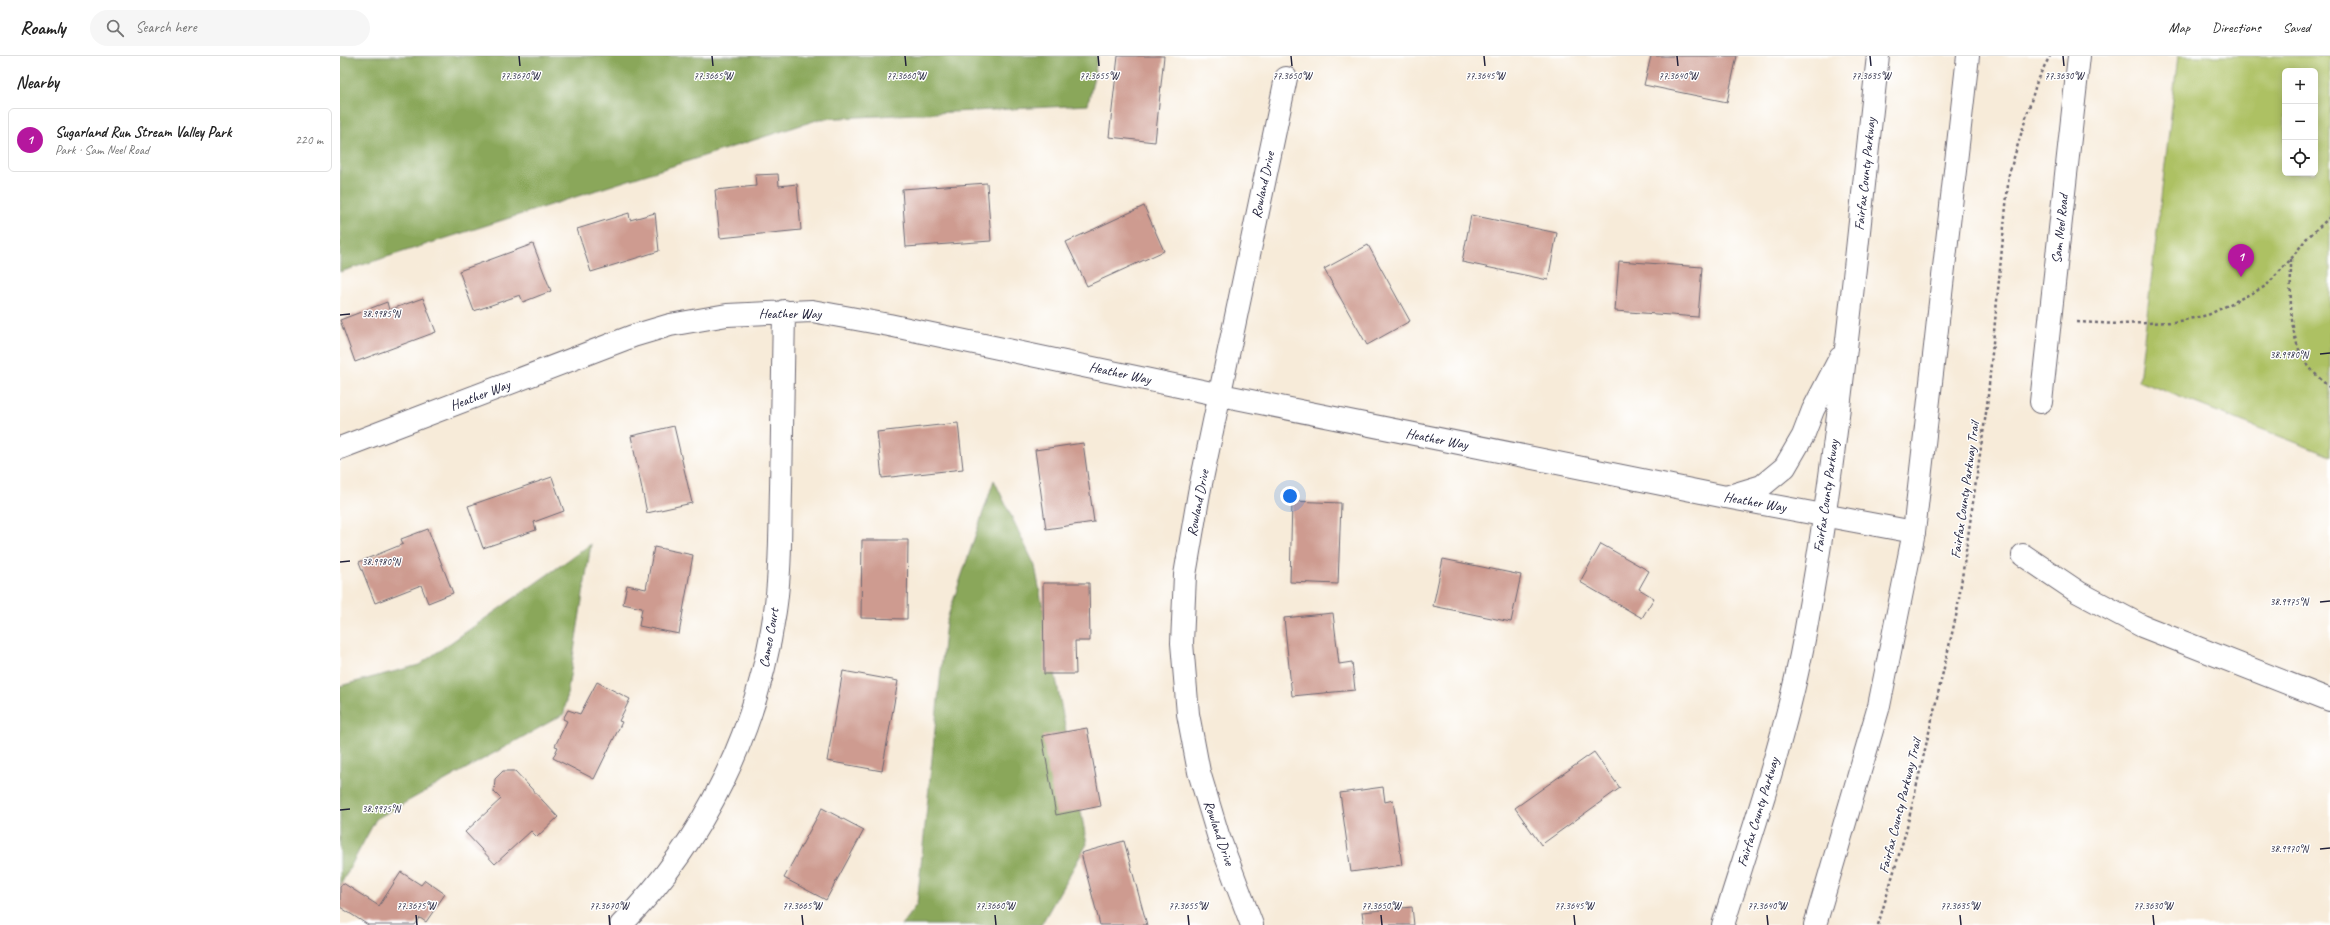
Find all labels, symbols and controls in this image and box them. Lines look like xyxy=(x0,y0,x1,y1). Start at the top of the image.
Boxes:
search box xyxy=(90,10,370,46)
text: Roamly xyxy=(20,16,66,40)
icon: search xyxy=(104,17,126,39)
text: Search here xyxy=(136,18,197,37)
text: Map xyxy=(2169,19,2190,36)
text: Directions xyxy=(2212,19,2261,36)
text: Saved xyxy=(2283,19,2310,36)
map controls xyxy=(2282,68,2318,176)
button: + xyxy=(2282,68,2318,104)
text: 77.3670°W xyxy=(500,69,541,82)
text: 77.3665°W xyxy=(693,69,734,82)
text: 77.3660°W xyxy=(886,69,927,82)
text: 77.3655°W xyxy=(1079,69,1120,82)
text: 77.3650°W xyxy=(1272,69,1313,82)
text: 77.3645°W xyxy=(1465,69,1506,82)
text: 77.3640°W xyxy=(1658,69,1699,82)
text: 77.3635°W xyxy=(1851,69,1892,82)
text: 77.3630°W xyxy=(2044,69,2085,82)
text: Nearby xyxy=(16,72,59,93)
button: − xyxy=(2282,104,2318,140)
street label: Fairfax County Parkway xyxy=(1851,116,1879,231)
text: Sugarland Run Stream Valley Park xyxy=(55,123,231,142)
text: 1 xyxy=(27,132,33,148)
text: 220 m xyxy=(295,132,323,148)
button: locate xyxy=(2282,140,2318,176)
text: Park · Sam Neel Road xyxy=(55,142,149,158)
street label: Rowland Drive xyxy=(1248,149,1279,220)
street label: Sam Neel Road xyxy=(2048,191,2072,265)
pin: 1 xyxy=(2228,244,2254,277)
street label: Heather Way xyxy=(759,305,823,322)
text: 38.9985°N xyxy=(362,307,402,320)
text: 38.9980°N xyxy=(2270,348,2310,361)
street label: Heather Way xyxy=(1088,358,1154,388)
street label: Heather Way xyxy=(448,375,513,414)
street label: Fairfax County Parkway Trail xyxy=(1947,418,1983,559)
street label: Heather Way xyxy=(1405,425,1471,454)
street label: Fairfax County Parkway xyxy=(1810,438,1842,553)
street label: Rowland Drive xyxy=(1183,467,1213,538)
your location xyxy=(1280,486,1300,506)
street label: Heather Way xyxy=(1723,488,1789,516)
text: 38.9980°N xyxy=(362,555,402,568)
text: 38.9975°N xyxy=(2270,595,2310,608)
street label: Cameo Court xyxy=(755,606,783,669)
street label: Fairfax County Parkway Trail xyxy=(1875,734,1926,875)
street label: Fairfax County Parkway xyxy=(1733,754,1783,869)
street label: Rowland Drive xyxy=(1200,798,1238,869)
text: 38.9975°N xyxy=(362,802,402,815)
text: 38.9970°N xyxy=(2270,842,2310,855)
text: 77.3675°W xyxy=(396,899,437,912)
text: 77.3670°W xyxy=(589,899,630,912)
text: 77.3665°W xyxy=(782,899,823,912)
text: 77.3660°W xyxy=(975,899,1016,912)
text: 77.3655°W xyxy=(1168,899,1209,912)
text: 77.3650°W xyxy=(1361,899,1402,912)
text: 77.3645°W xyxy=(1554,899,1595,912)
text: 77.3640°W xyxy=(1747,899,1788,912)
text: 77.3635°W xyxy=(1940,899,1981,912)
text: 77.3630°W xyxy=(2133,899,2174,912)

